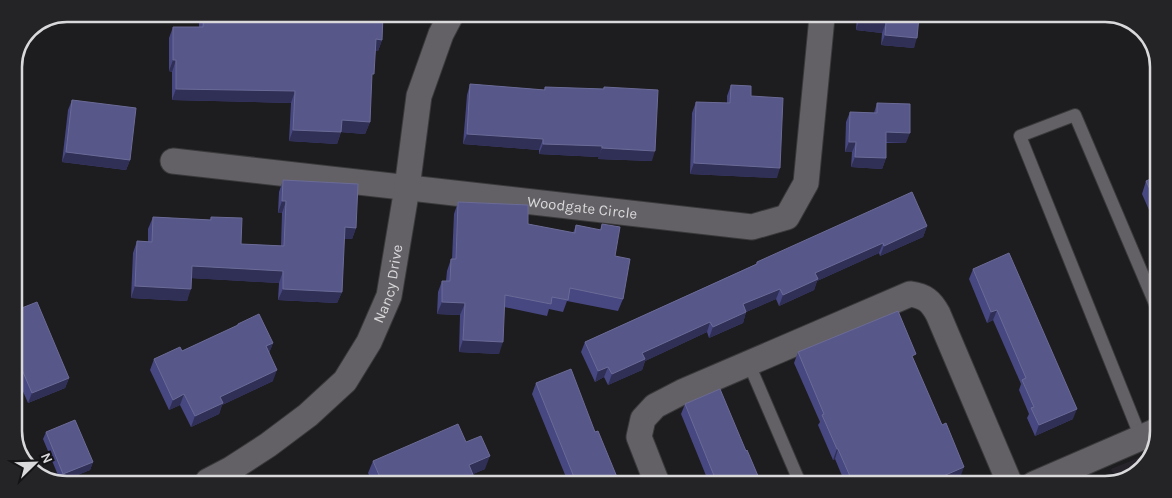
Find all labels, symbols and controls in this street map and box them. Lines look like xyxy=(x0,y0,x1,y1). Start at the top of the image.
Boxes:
street label: Woodgate Circle xyxy=(526,192,638,223)
street label: Nancy Drive xyxy=(369,243,406,326)
north arrow xyxy=(10,438,60,488)
text: N xyxy=(37,450,56,466)

